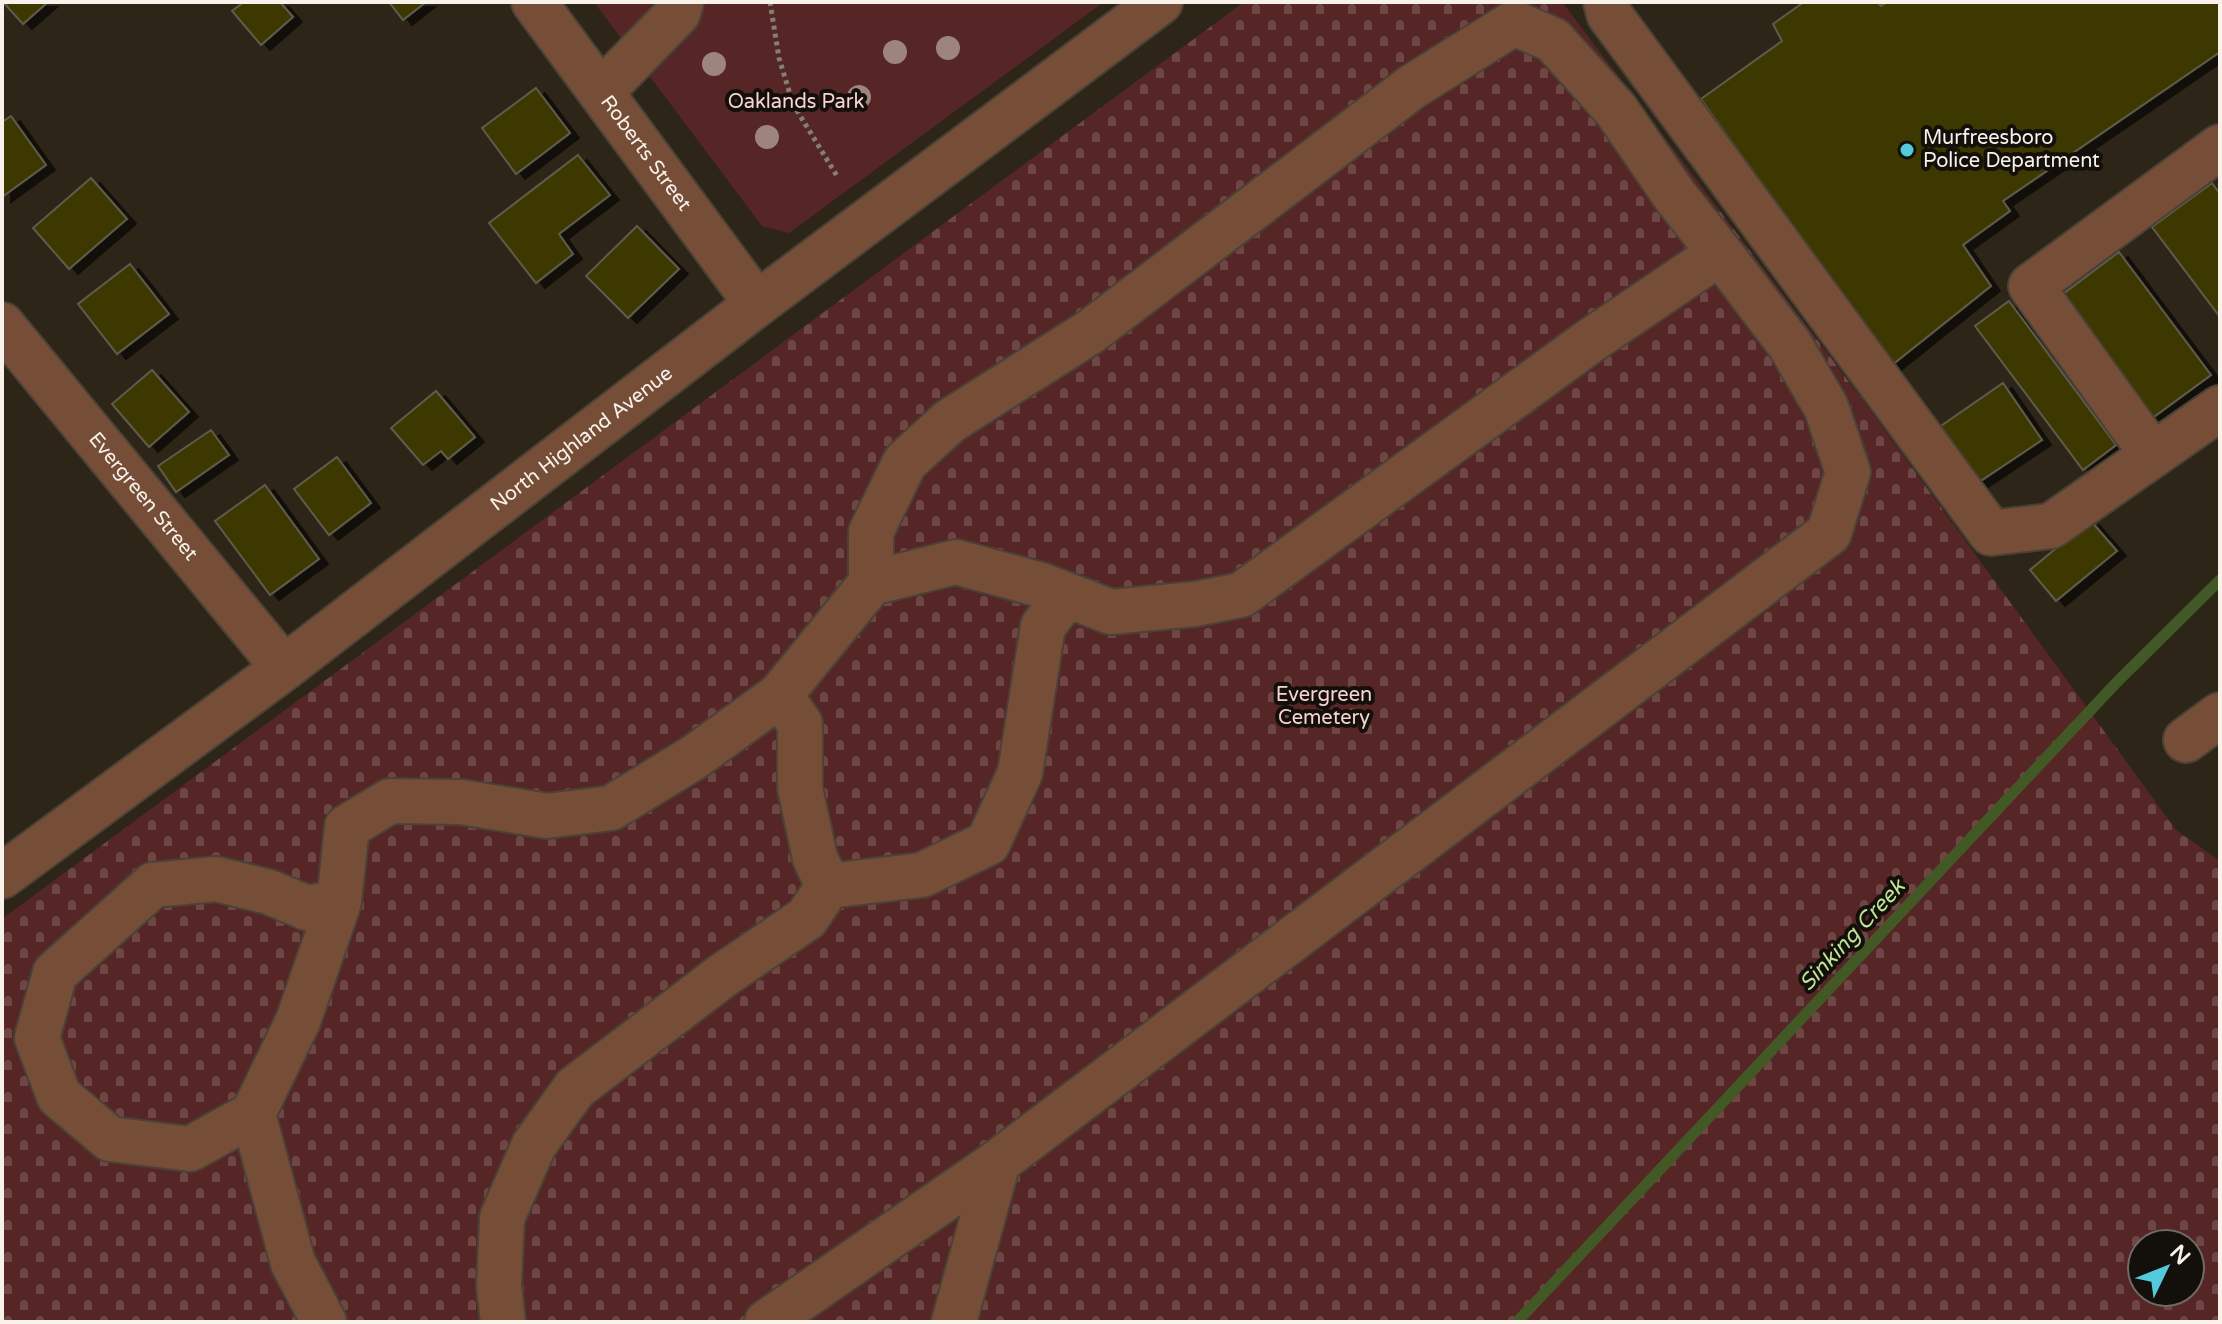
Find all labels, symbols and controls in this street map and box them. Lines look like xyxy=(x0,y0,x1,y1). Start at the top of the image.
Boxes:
park label: Oaklands Park xyxy=(728,90,864,114)
street label: Roberts Street xyxy=(595,91,696,216)
place label: Murfreesboro Police Department xyxy=(1923,126,2100,173)
marker: Murfreesboro Police Department xyxy=(1898,141,1916,159)
street label: North Highland Avenue xyxy=(486,361,677,517)
street label: Evergreen Street xyxy=(83,428,203,566)
park label: Evergreen Cemetery xyxy=(1276,683,1372,730)
water label: Sinking Creek xyxy=(1794,872,1912,996)
north arrow xyxy=(2126,1228,2206,1308)
text: N xyxy=(2164,1240,2195,1270)

